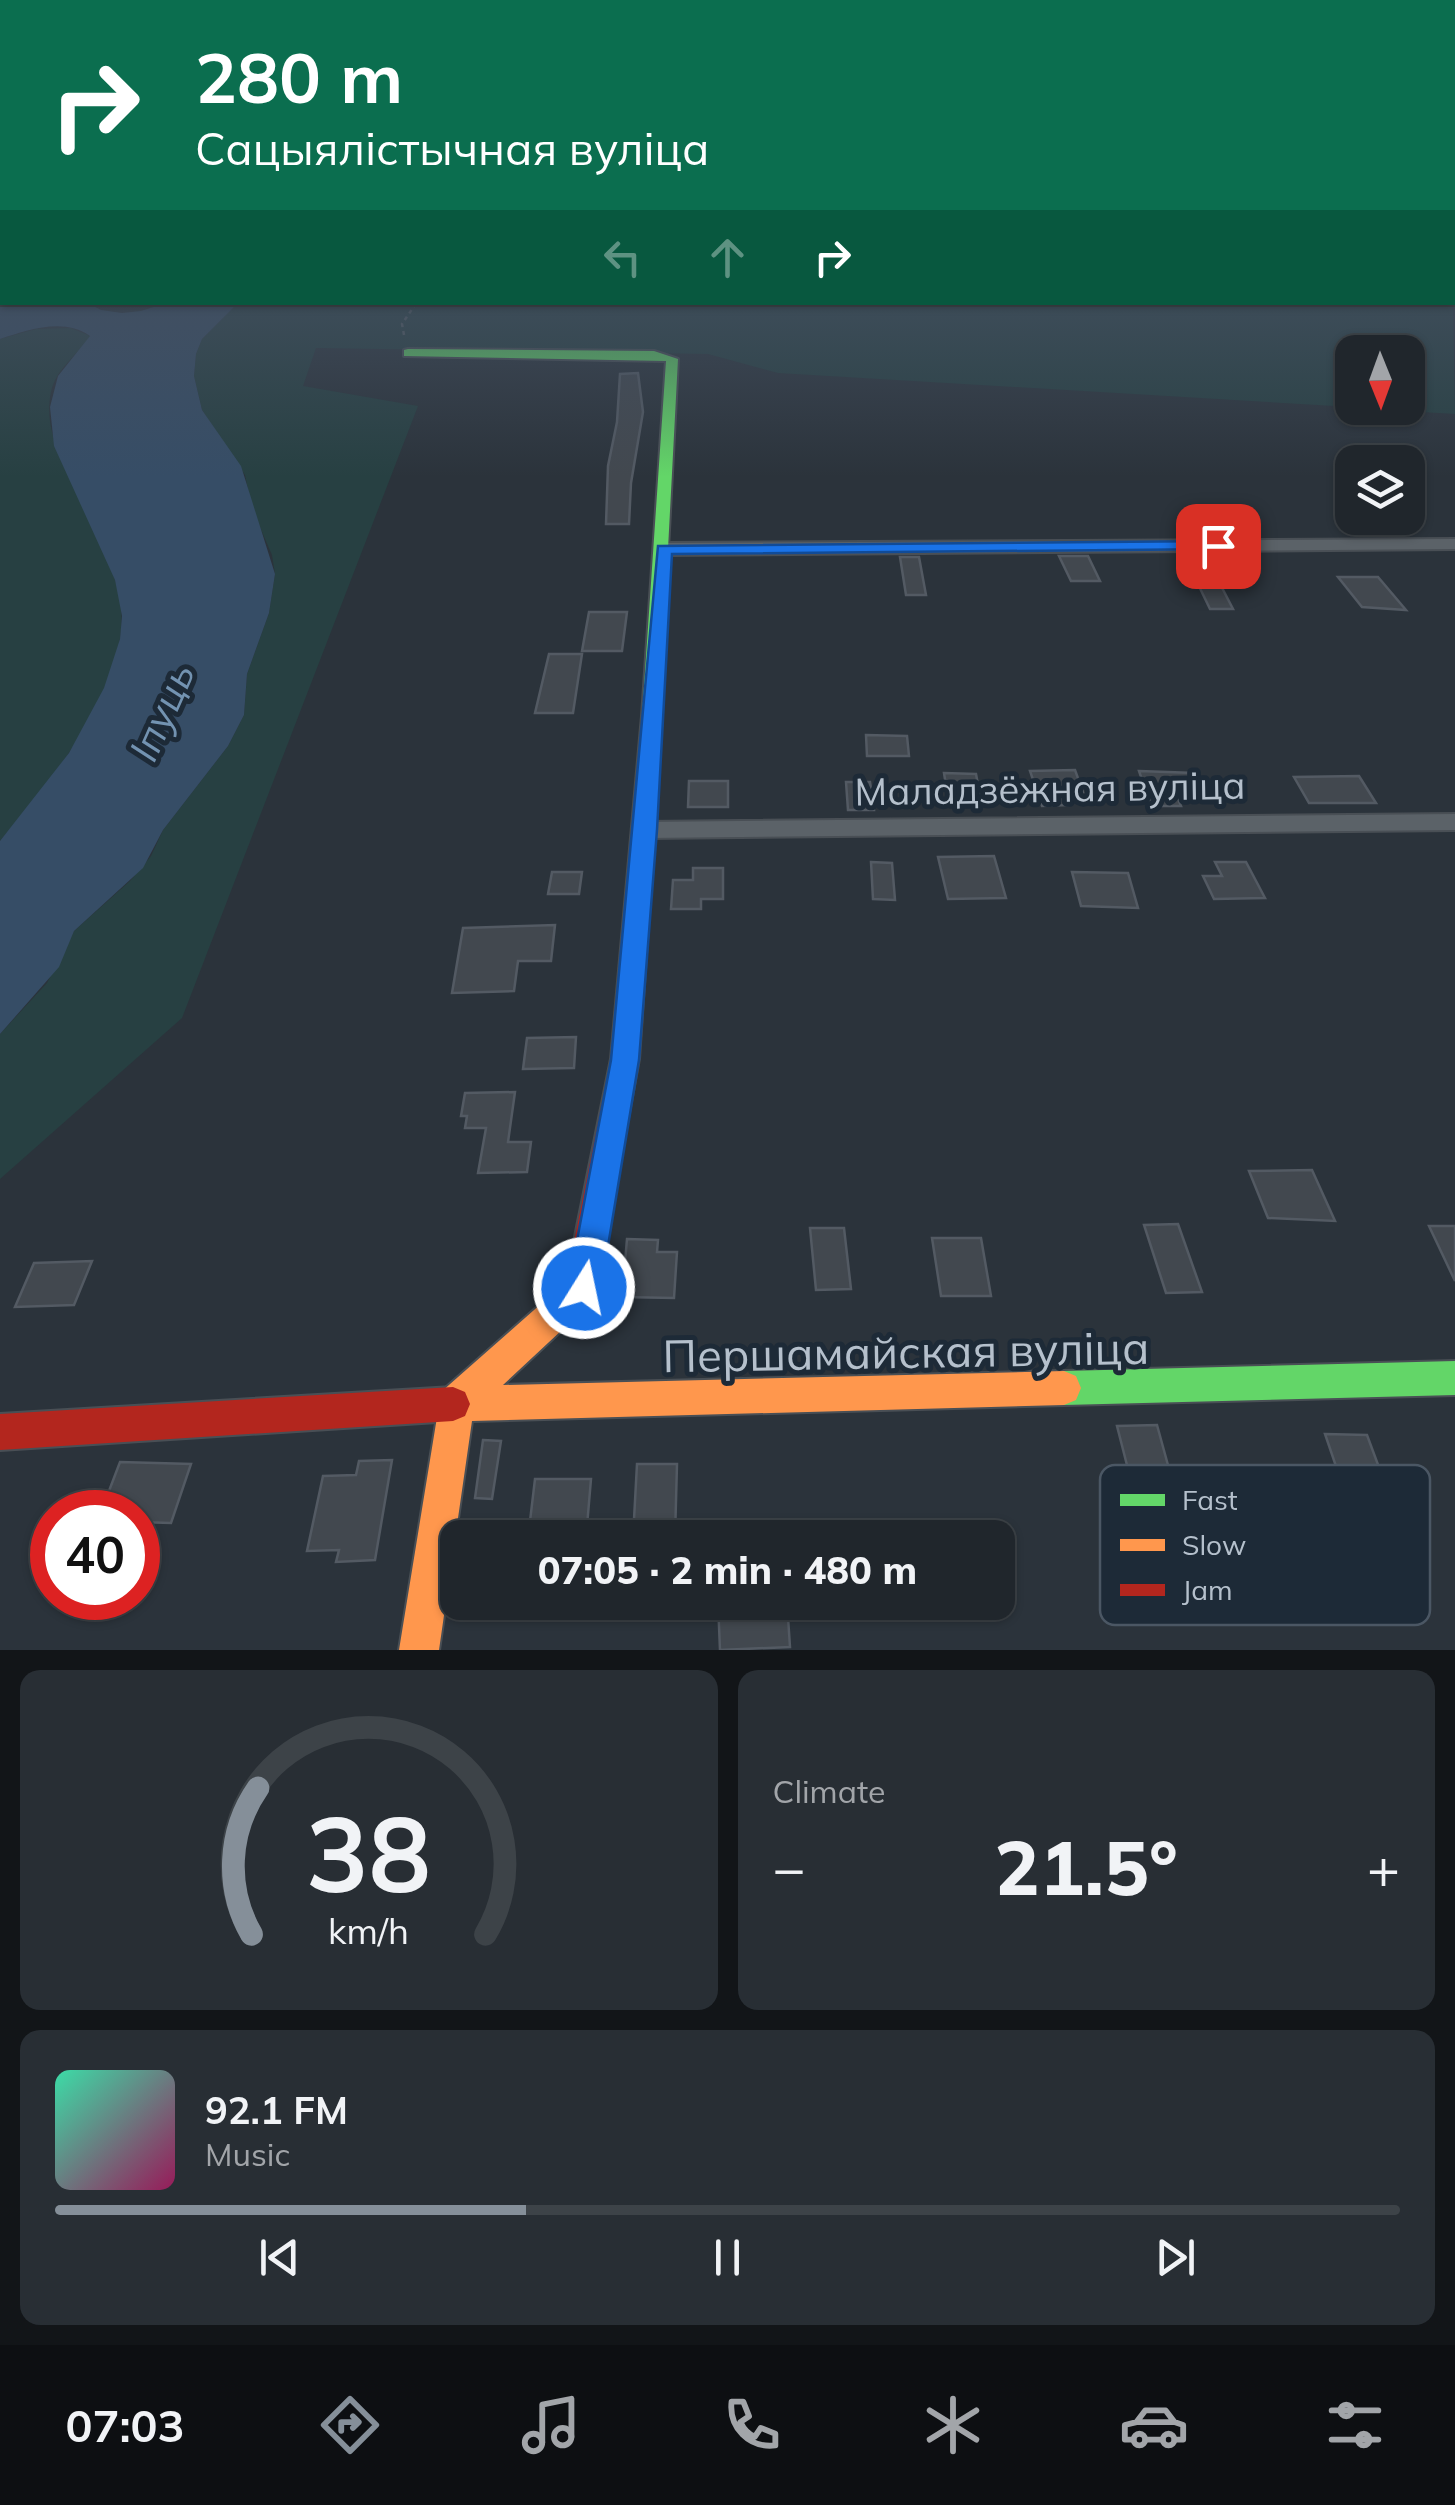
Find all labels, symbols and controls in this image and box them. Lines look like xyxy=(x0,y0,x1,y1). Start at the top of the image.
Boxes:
text: 280 m xyxy=(195,33,403,121)
icon: right xyxy=(30,40,160,170)
text: Сацыялістычная вуліца xyxy=(195,120,710,176)
icon: left xyxy=(595,230,650,285)
icon: ahead xyxy=(700,230,755,285)
icon: right xyxy=(805,230,860,285)
north arrow xyxy=(1335,335,1425,425)
map controls xyxy=(1335,335,1425,535)
button: layers xyxy=(1335,445,1425,535)
pin xyxy=(1176,504,1261,589)
icon: arrive xyxy=(1191,519,1246,574)
water label: Іпуць xyxy=(117,655,205,768)
street label: Маладзёжная вуліца xyxy=(854,761,1246,815)
position arrow xyxy=(532,1236,636,1340)
street label: Першамайская вуліца xyxy=(662,1319,1150,1383)
legend xyxy=(1100,1465,1430,1625)
text: Fast xyxy=(1182,1482,1238,1517)
speed limit sign: 40 xyxy=(30,1490,160,1620)
text: Slow xyxy=(1182,1527,1246,1562)
text: 07:05 · 2 min · 480 m xyxy=(538,1546,917,1594)
text: Jam xyxy=(1182,1572,1233,1607)
text: Climate xyxy=(773,1771,885,1811)
text: 38 xyxy=(306,1787,431,1918)
text: 21.5° xyxy=(995,1820,1178,1914)
text: − xyxy=(773,1833,806,1902)
text: + xyxy=(1367,1833,1400,1902)
text: km/h xyxy=(328,1908,409,1953)
text: 92.1 FM xyxy=(205,2086,348,2134)
text: Music xyxy=(205,2134,290,2174)
icon: previous xyxy=(252,2230,307,2285)
icon: pause xyxy=(700,2230,755,2285)
icon: next xyxy=(1148,2230,1203,2285)
icon: directions xyxy=(315,2390,385,2460)
icon: music xyxy=(516,2390,586,2460)
icon: phone xyxy=(717,2390,787,2460)
icon: climate xyxy=(918,2390,988,2460)
icon: car xyxy=(1119,2390,1189,2460)
icon: filters xyxy=(1320,2390,1390,2460)
text: 07:03 xyxy=(65,2397,185,2453)

